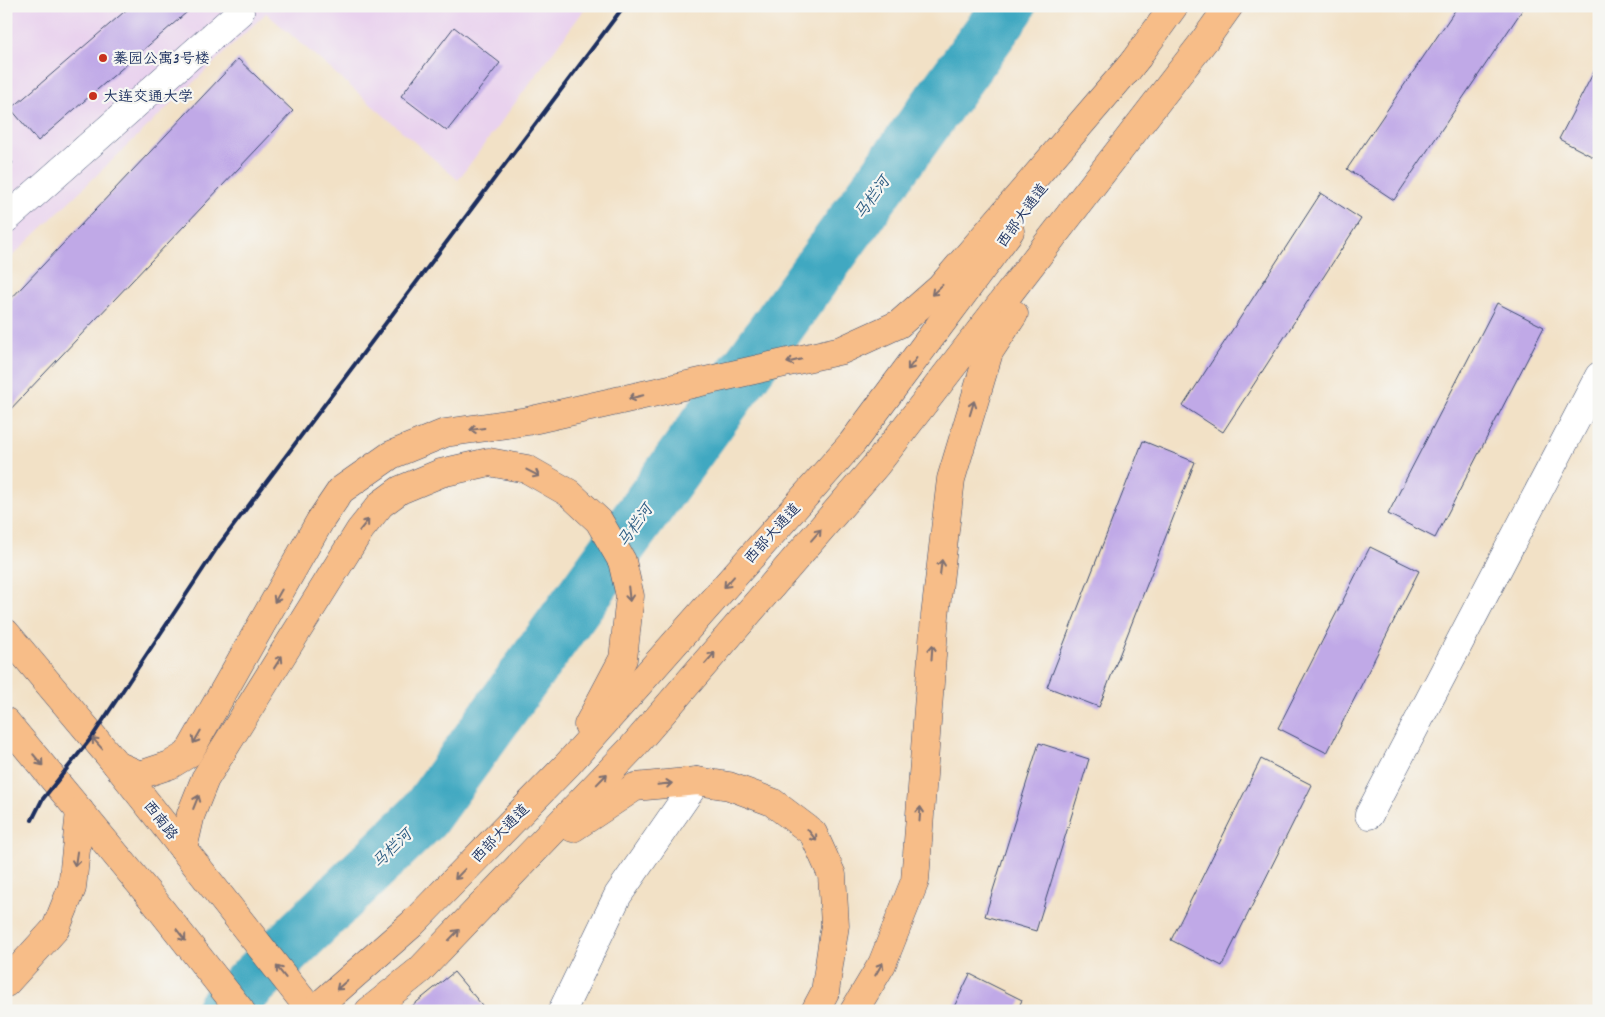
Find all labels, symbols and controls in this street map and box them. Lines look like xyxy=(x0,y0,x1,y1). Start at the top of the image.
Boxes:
place label: 蓁园公寓3号楼 xyxy=(113,49,210,71)
marker: 蓁园公寓3号楼 xyxy=(97,52,109,64)
place label: 大连交通大学 xyxy=(103,87,193,109)
marker: 大连交通大学 xyxy=(87,90,99,102)
water label: 马栏河 xyxy=(850,170,898,225)
street label: 西部大通道 xyxy=(993,179,1055,253)
one-way arrow xyxy=(931,284,943,296)
one-way arrow xyxy=(787,357,803,366)
one-way arrow xyxy=(907,357,917,371)
one-way arrow xyxy=(628,393,644,402)
one-way arrow xyxy=(968,401,978,417)
one-way arrow xyxy=(469,424,485,434)
one-way arrow xyxy=(525,469,540,478)
water label: 马栏河 xyxy=(613,498,661,553)
street label: 西部大通道 xyxy=(740,499,807,570)
one-way arrow xyxy=(359,518,370,531)
one-way arrow xyxy=(810,529,821,542)
one-way arrow xyxy=(936,560,946,576)
one-way arrow xyxy=(723,576,735,589)
one-way arrow xyxy=(624,585,634,601)
one-way arrow xyxy=(272,588,282,602)
one-way arrow xyxy=(928,644,937,660)
one-way arrow xyxy=(704,652,715,665)
one-way arrow xyxy=(273,655,283,669)
one-way arrow xyxy=(192,729,202,743)
one-way arrow xyxy=(91,737,103,750)
one-way arrow xyxy=(32,753,43,766)
one-way arrow xyxy=(596,773,608,786)
one-way arrow xyxy=(657,779,673,789)
one-way arrow xyxy=(192,795,201,810)
street label: 西南路 xyxy=(137,797,182,846)
street label: 西部大通道 xyxy=(467,800,535,869)
one-way arrow xyxy=(915,806,925,822)
water label: 马栏河 xyxy=(367,823,420,875)
one-way arrow xyxy=(807,828,817,842)
one-way arrow xyxy=(71,851,81,867)
one-way arrow xyxy=(454,868,466,880)
one-way arrow xyxy=(176,928,186,942)
one-way arrow xyxy=(447,929,460,941)
one-way arrow xyxy=(874,962,884,977)
one-way arrow xyxy=(275,966,286,979)
one-way arrow xyxy=(335,980,348,991)

